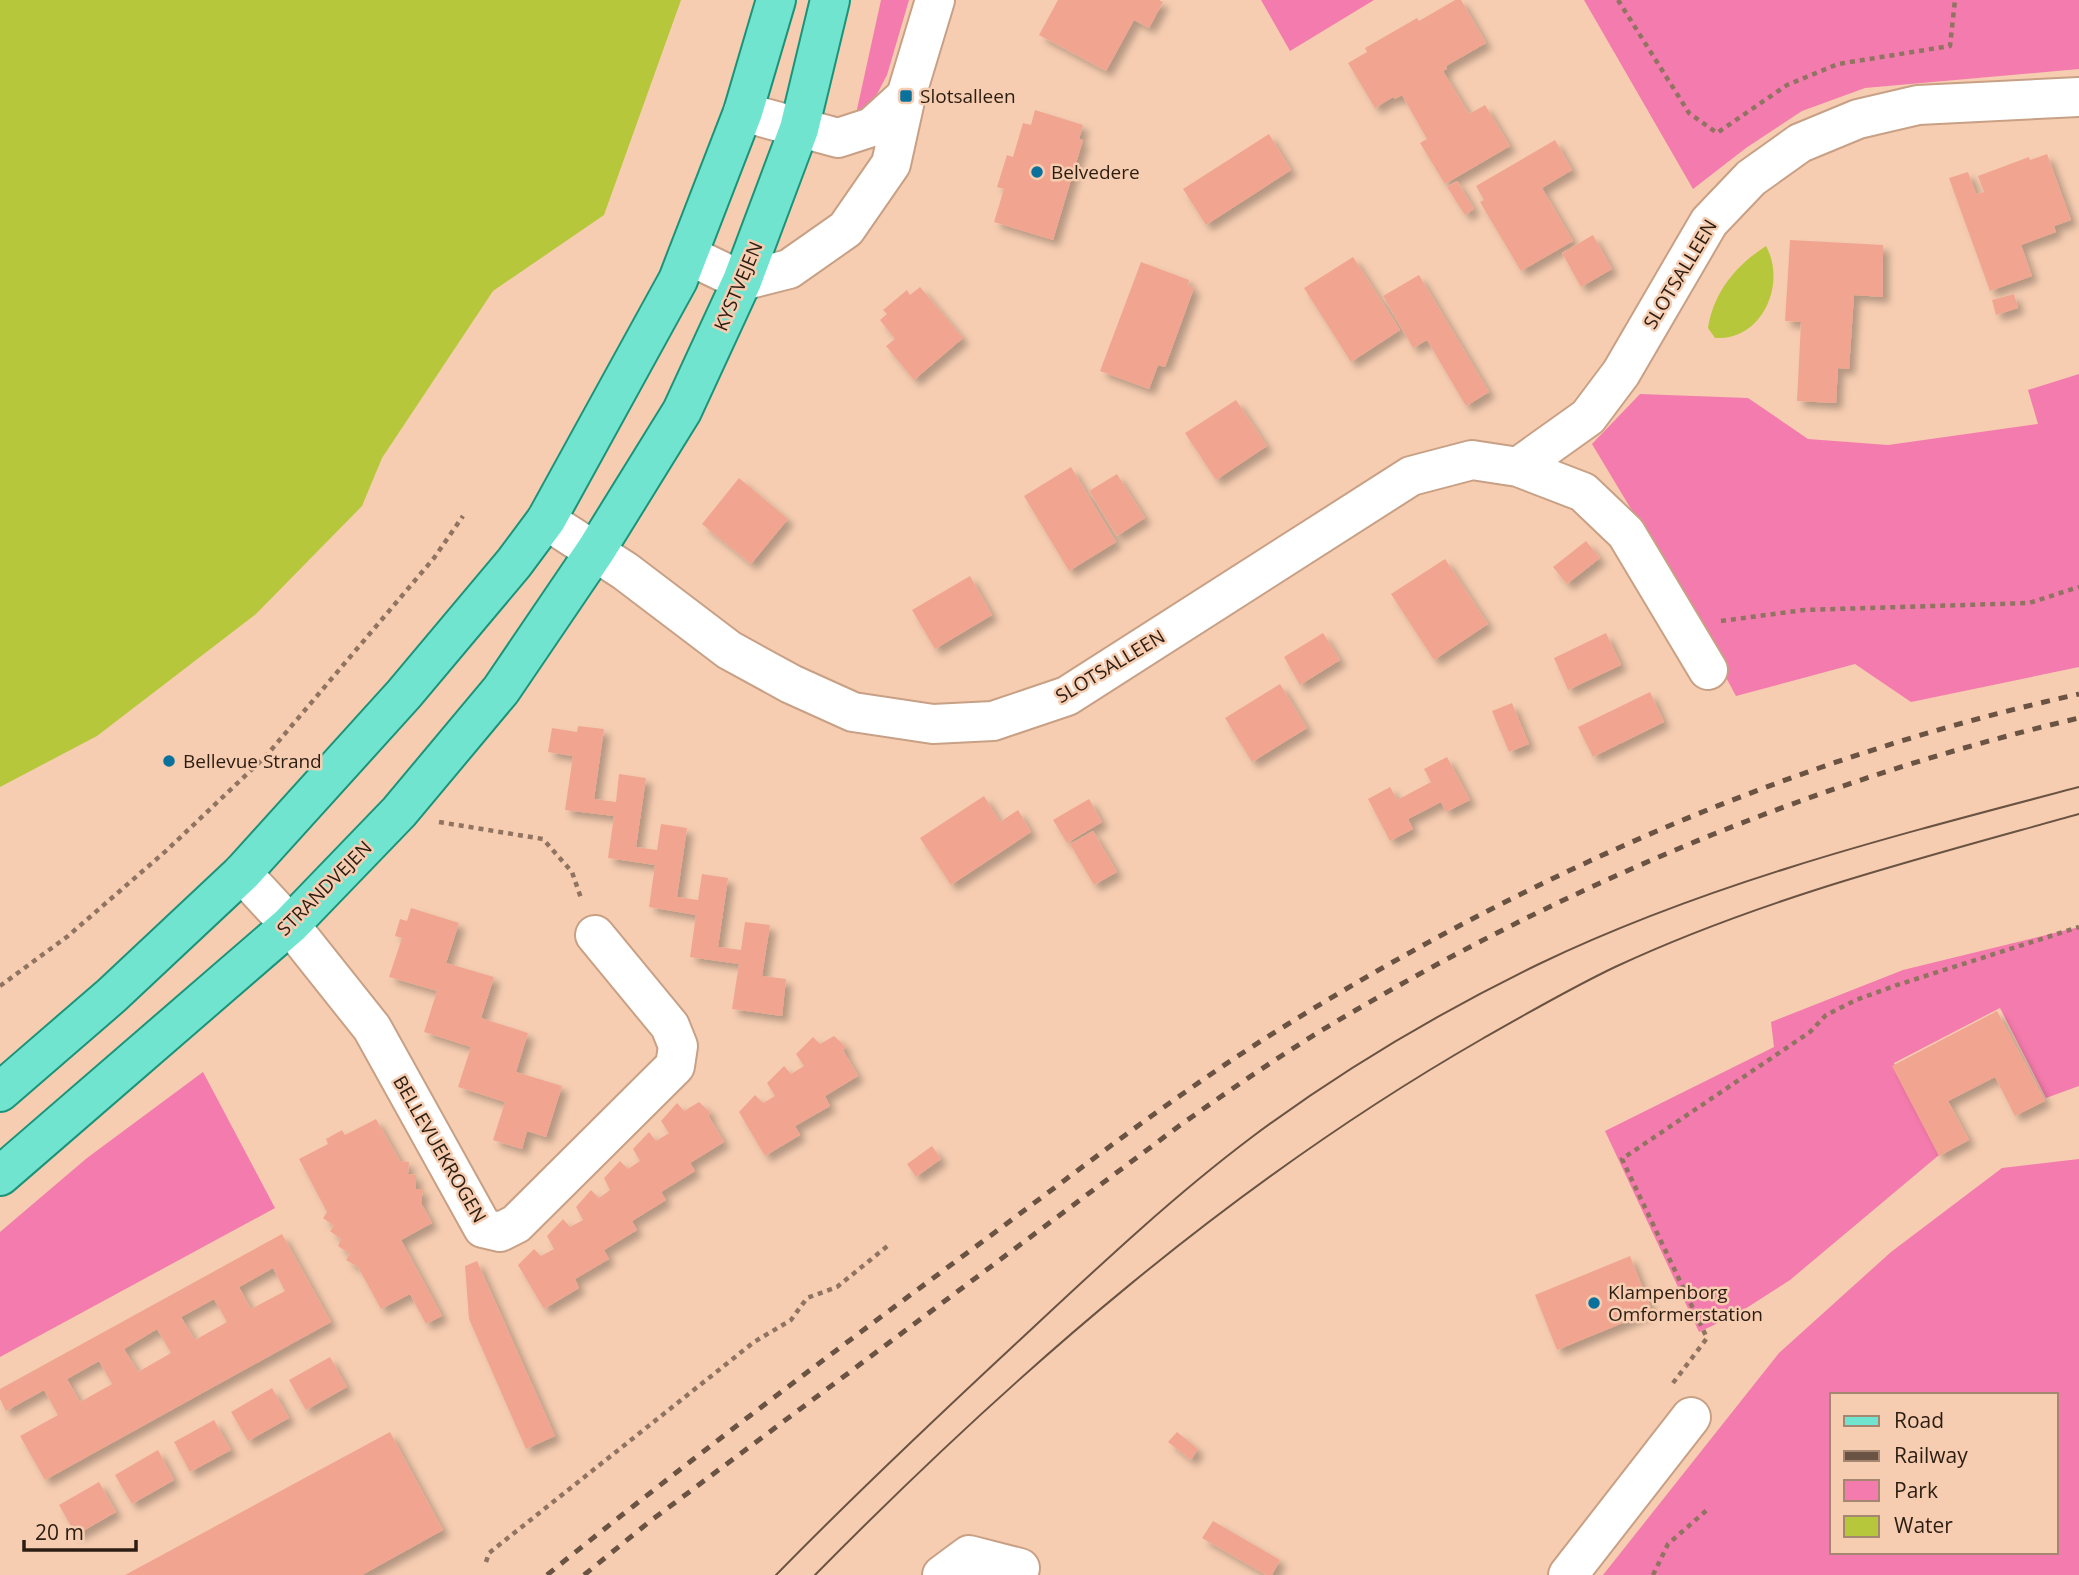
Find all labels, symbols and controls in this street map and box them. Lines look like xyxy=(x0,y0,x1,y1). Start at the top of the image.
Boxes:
place label: Slotsalleen xyxy=(920,83,1016,109)
marker: Slotsalleen xyxy=(898,88,914,104)
place label: Belvedere xyxy=(1051,159,1140,185)
marker: Belvedere xyxy=(1029,164,1045,180)
street label: SLOTSALLEEN xyxy=(1637,214,1723,334)
street label: KYSTVEJEN xyxy=(707,237,769,335)
street label: SLOTSALLEEN xyxy=(1050,623,1170,709)
place label: Bellevue Strand xyxy=(183,748,322,774)
marker: Bellevue Strand xyxy=(161,753,177,769)
street label: STRANDVEJEN xyxy=(271,835,377,941)
street label: BELLEVUEKROGEN xyxy=(387,1071,493,1227)
place label: Klampenborg Omformerstation xyxy=(1608,1279,1763,1327)
marker: Klampenborg Omformerstation xyxy=(1586,1295,1602,1311)
legend xyxy=(1830,1393,2058,1554)
text: Road xyxy=(1894,1406,1944,1434)
text: Railway xyxy=(1894,1441,1968,1469)
text: Park xyxy=(1894,1476,1938,1504)
scale bar xyxy=(24,1508,136,1552)
text: Water xyxy=(1894,1511,1953,1539)
text: 20 m xyxy=(35,1518,84,1546)

